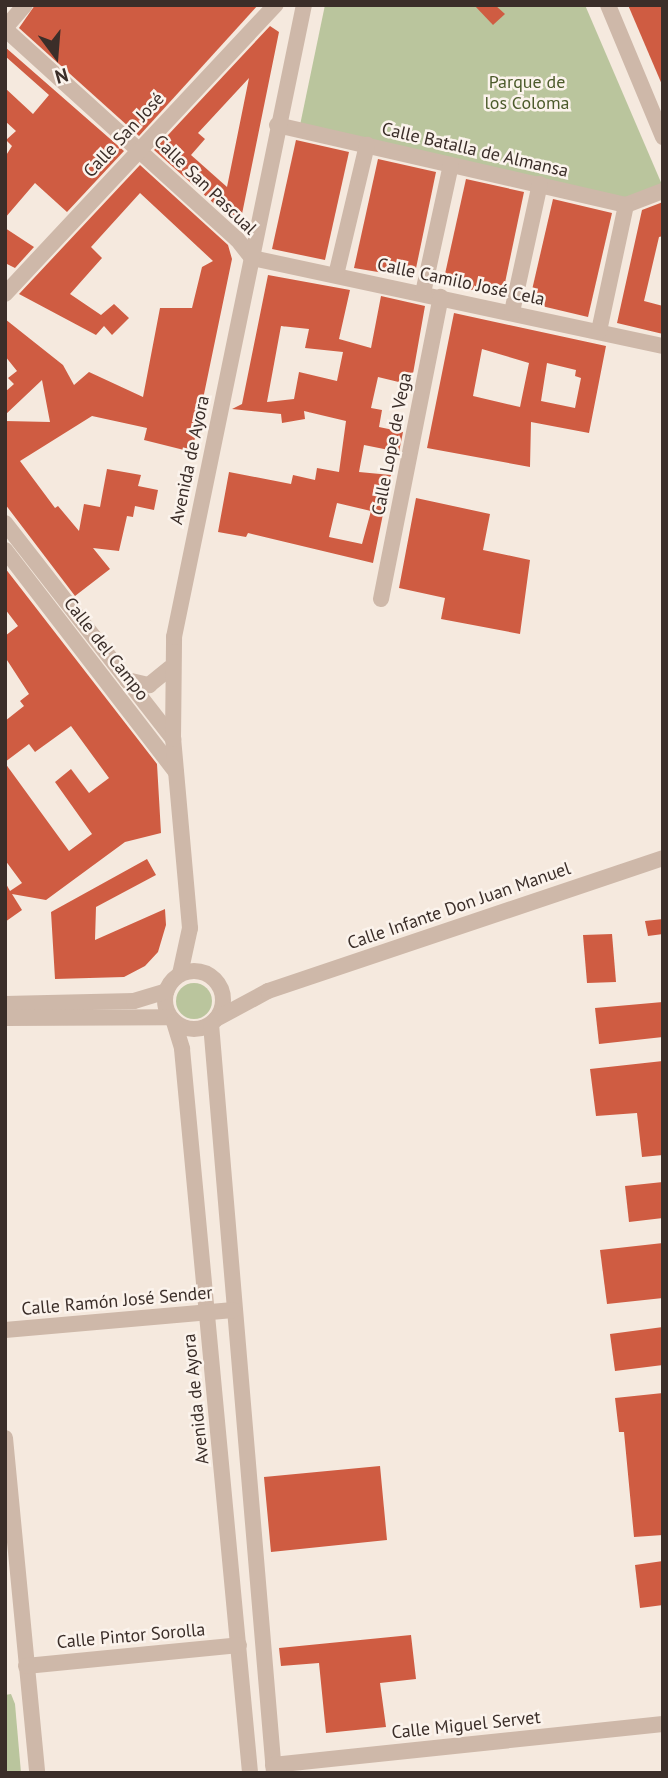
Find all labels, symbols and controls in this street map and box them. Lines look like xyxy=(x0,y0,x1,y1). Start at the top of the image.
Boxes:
north arrow xyxy=(21,21,91,91)
text: N xyxy=(52,63,71,89)
park label: Parque de los Coloma xyxy=(484,72,570,114)
street label: Calle San José xyxy=(79,88,169,182)
street label: Calle Batalla de Almansa xyxy=(379,118,571,182)
street label: Calle San Pascual xyxy=(149,131,261,239)
street label: Calle Camilo José Cela xyxy=(375,254,547,310)
street label: Calle Lope de Vega xyxy=(368,371,416,517)
street label: Avenida de Ayora xyxy=(166,393,214,527)
street label: Calle del Campo xyxy=(59,593,153,705)
street label: Calle Infante Don Juan Manuel xyxy=(345,858,573,954)
street label: Calle Ramón José Sender xyxy=(21,1282,213,1320)
street label: Avenida de Ayora xyxy=(178,1332,214,1466)
street label: Calle Pintor Sorolla xyxy=(56,1619,206,1653)
street label: Calle Miguel Servet xyxy=(391,1706,541,1744)

